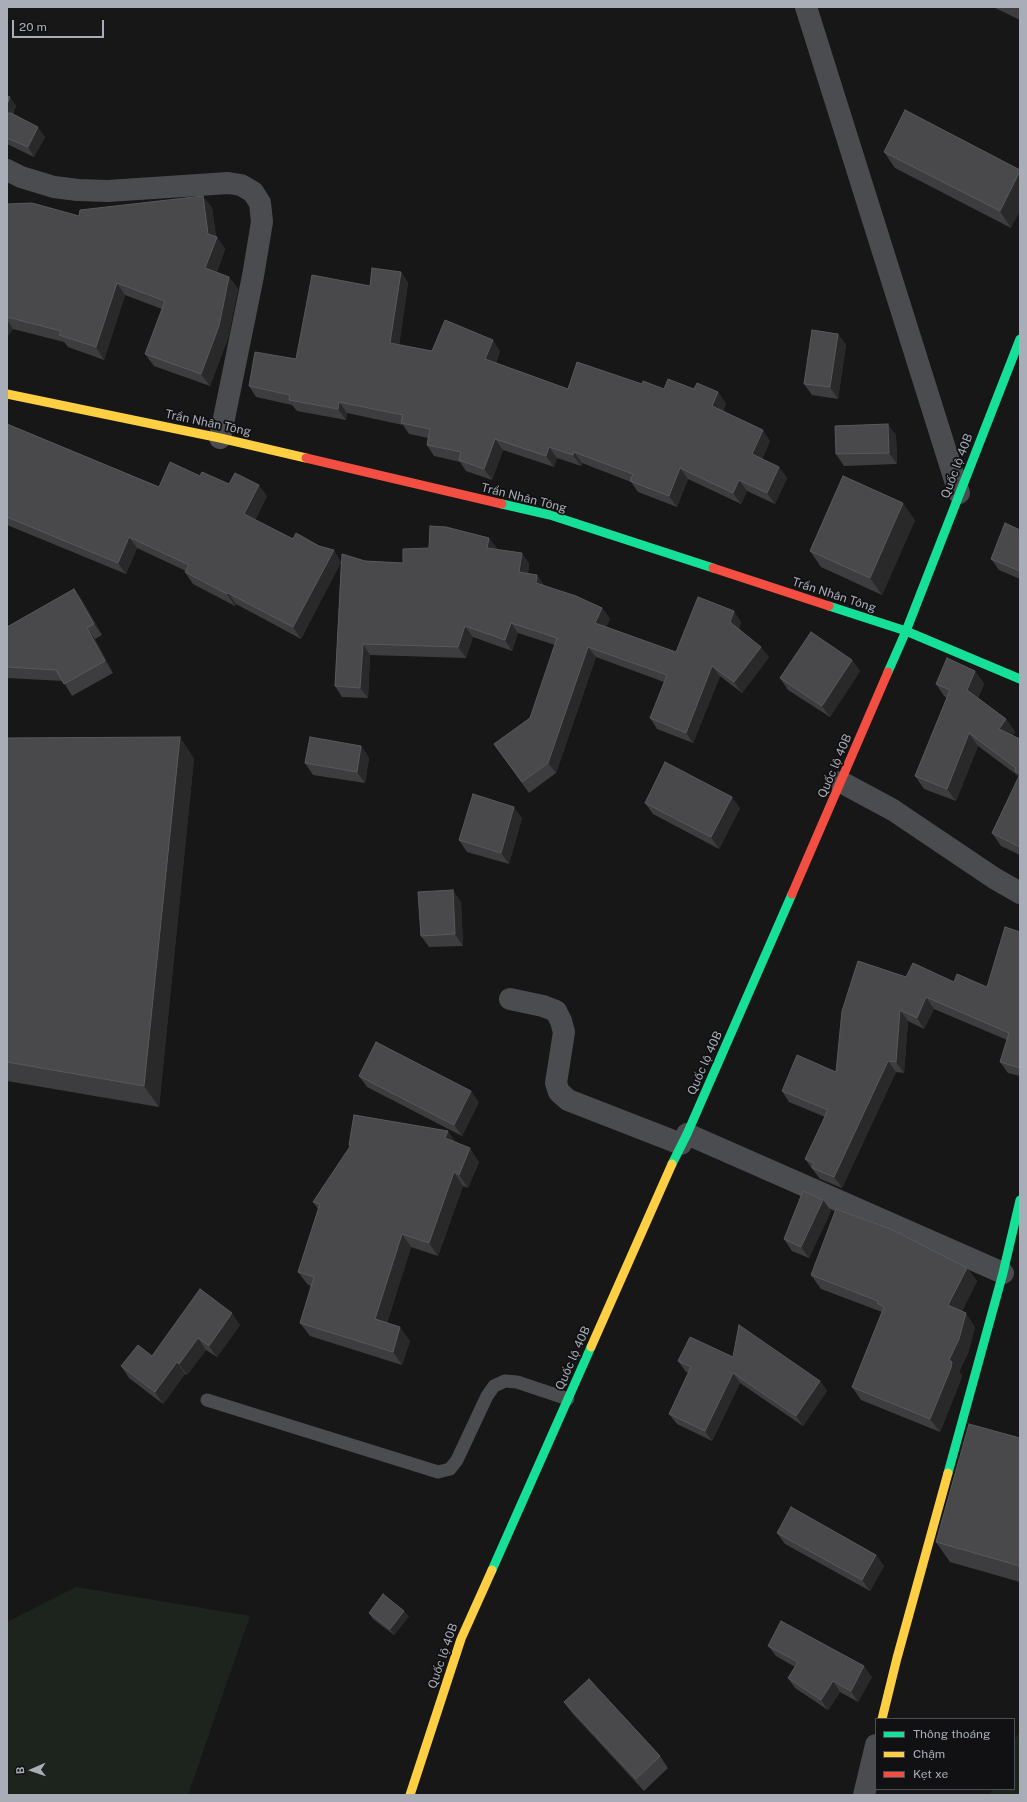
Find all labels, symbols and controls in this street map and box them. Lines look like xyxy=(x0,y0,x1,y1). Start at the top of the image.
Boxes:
scale bar xyxy=(14,12,106,38)
text: 20 m xyxy=(19,20,47,34)
street label: Trần Nhân Tông xyxy=(164,407,252,439)
street label: Quốc lộ 40B xyxy=(938,432,976,500)
street label: Trần Nhân Tông xyxy=(480,480,568,516)
street label: Trần Nhân Tông xyxy=(790,575,878,615)
street label: Quốc lộ 40B xyxy=(815,732,855,800)
street label: Quốc lộ 40B xyxy=(685,1029,725,1097)
street label: Quốc lộ 40B xyxy=(553,1324,593,1392)
street label: Quốc lộ 40B xyxy=(425,1621,461,1691)
legend xyxy=(875,1718,1015,1790)
text: Thông thoáng xyxy=(913,1727,990,1741)
text: Chậm xyxy=(913,1747,945,1761)
north arrow xyxy=(12,1750,52,1790)
text: B xyxy=(14,1766,26,1774)
text: Kẹt xe xyxy=(913,1767,948,1781)

